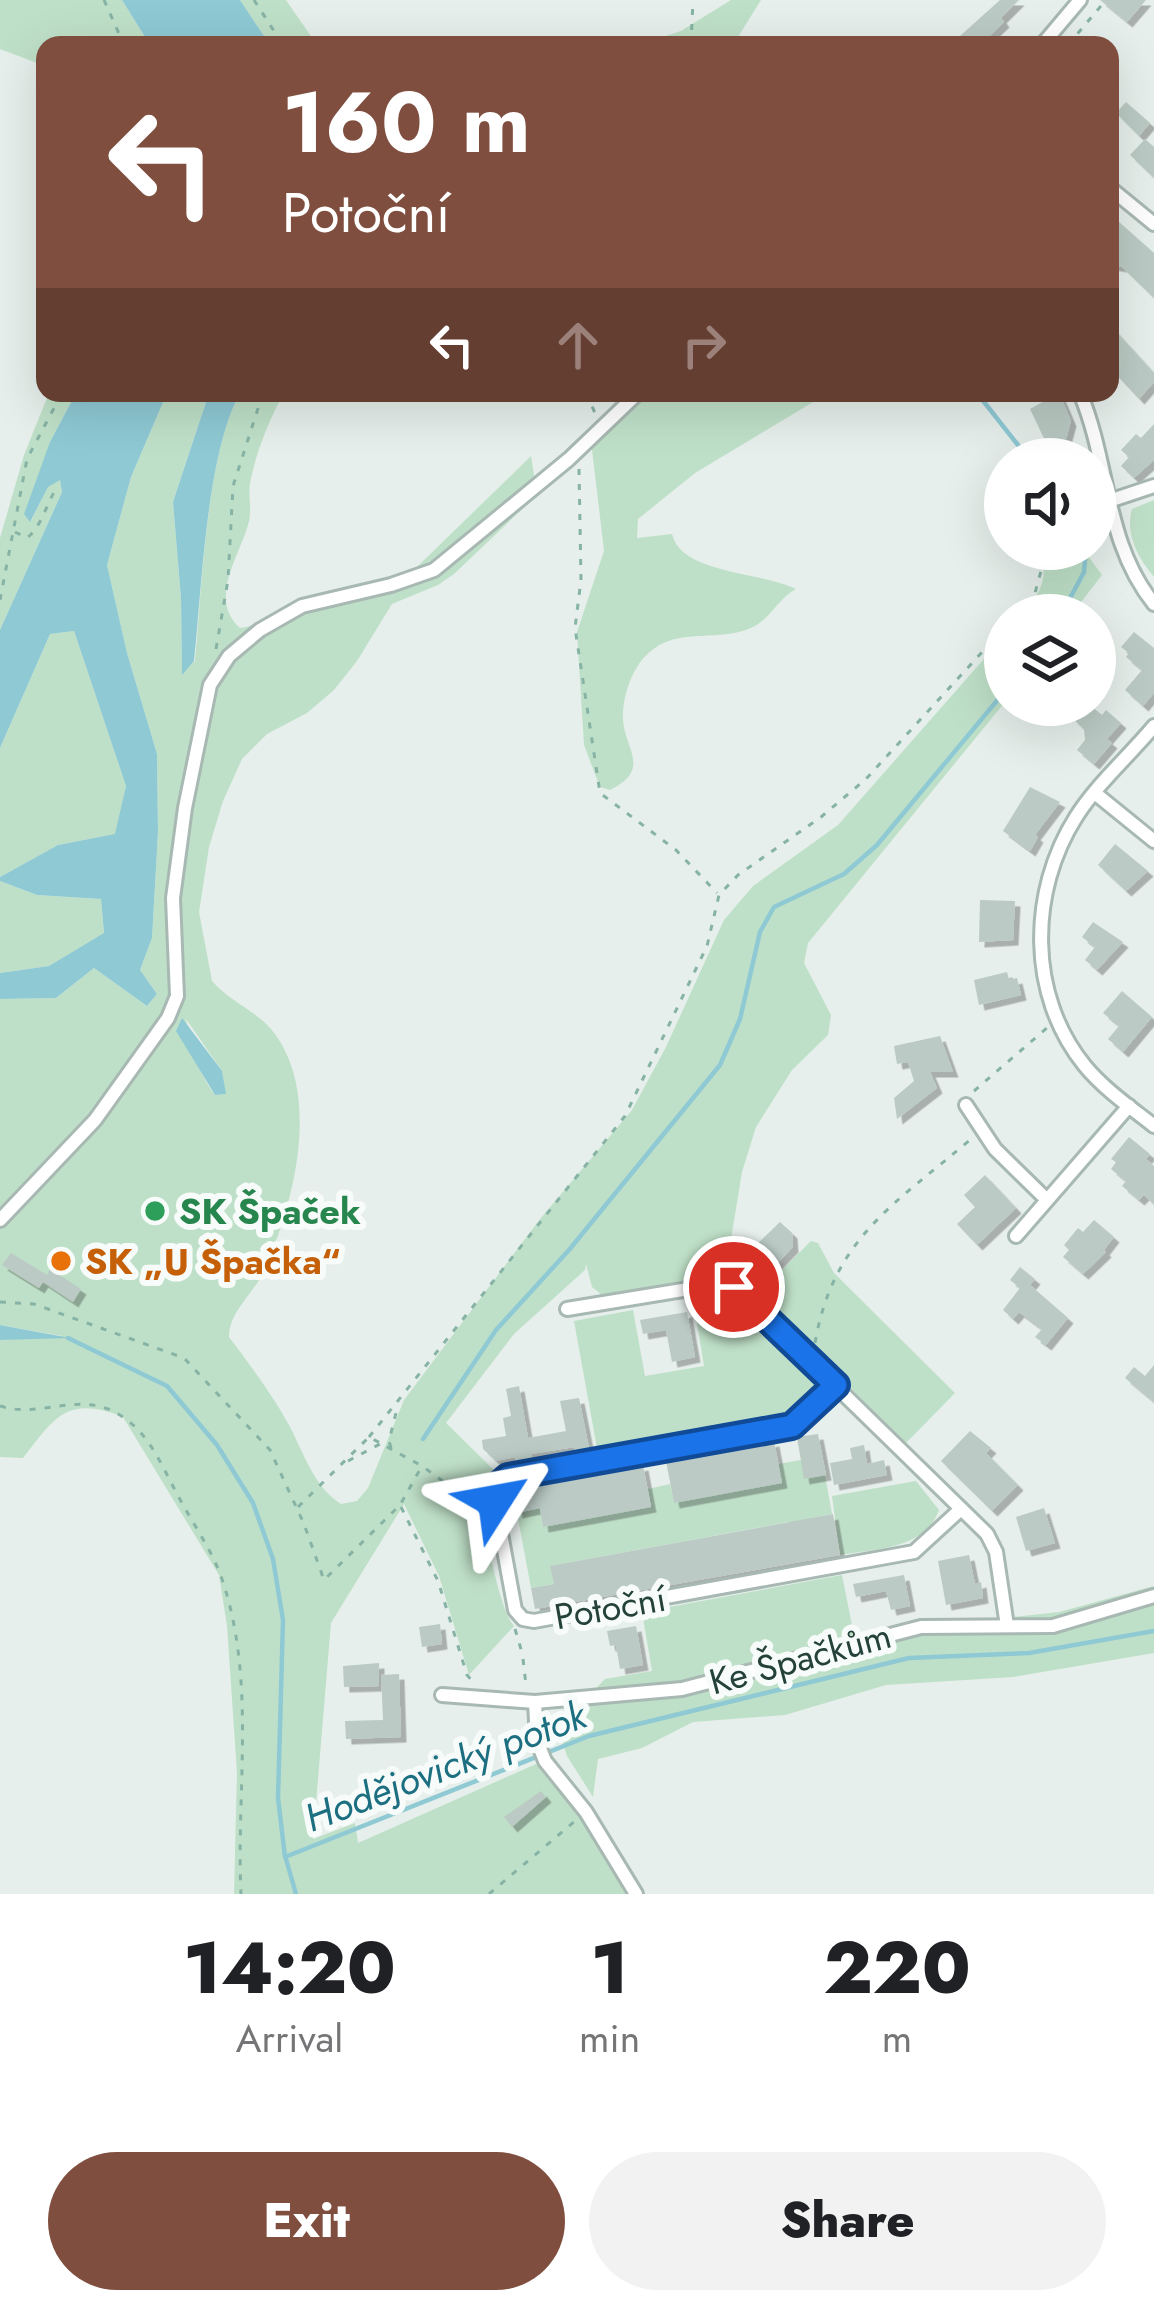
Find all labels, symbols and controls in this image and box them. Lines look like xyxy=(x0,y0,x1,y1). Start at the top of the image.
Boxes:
text: 160 m xyxy=(282,62,531,184)
icon: left xyxy=(84,84,240,240)
text: Potoční xyxy=(282,174,450,252)
icon: left xyxy=(419,312,485,378)
icon: ahead xyxy=(545,312,611,378)
icon: right xyxy=(671,312,737,378)
map controls xyxy=(984,438,1116,726)
button: sound xyxy=(984,438,1116,570)
button: layers xyxy=(984,594,1116,726)
place label: SK Špaček xyxy=(179,1185,361,1237)
marker: SK Špaček xyxy=(142,1198,168,1224)
place label: SK „U Špačka“ xyxy=(85,1235,341,1287)
pin xyxy=(683,1236,785,1338)
marker: SK „U Špačka“ xyxy=(48,1248,74,1274)
icon: arrive xyxy=(701,1254,767,1320)
position arrow xyxy=(432,1438,558,1564)
street label: Potoční xyxy=(550,1571,671,1642)
street label: Ke Špačkům xyxy=(703,1609,897,1707)
water label: Hodějovický potok xyxy=(296,1686,596,1846)
text: 14:20 xyxy=(183,1916,396,2020)
text: 1 xyxy=(591,1916,629,2020)
text: 220 xyxy=(823,1916,971,2020)
text: Arrival xyxy=(236,2010,343,2067)
text: min xyxy=(579,2010,640,2067)
text: m xyxy=(882,2010,912,2067)
button: Exit xyxy=(48,2152,565,2290)
button: Share xyxy=(589,2152,1106,2290)

